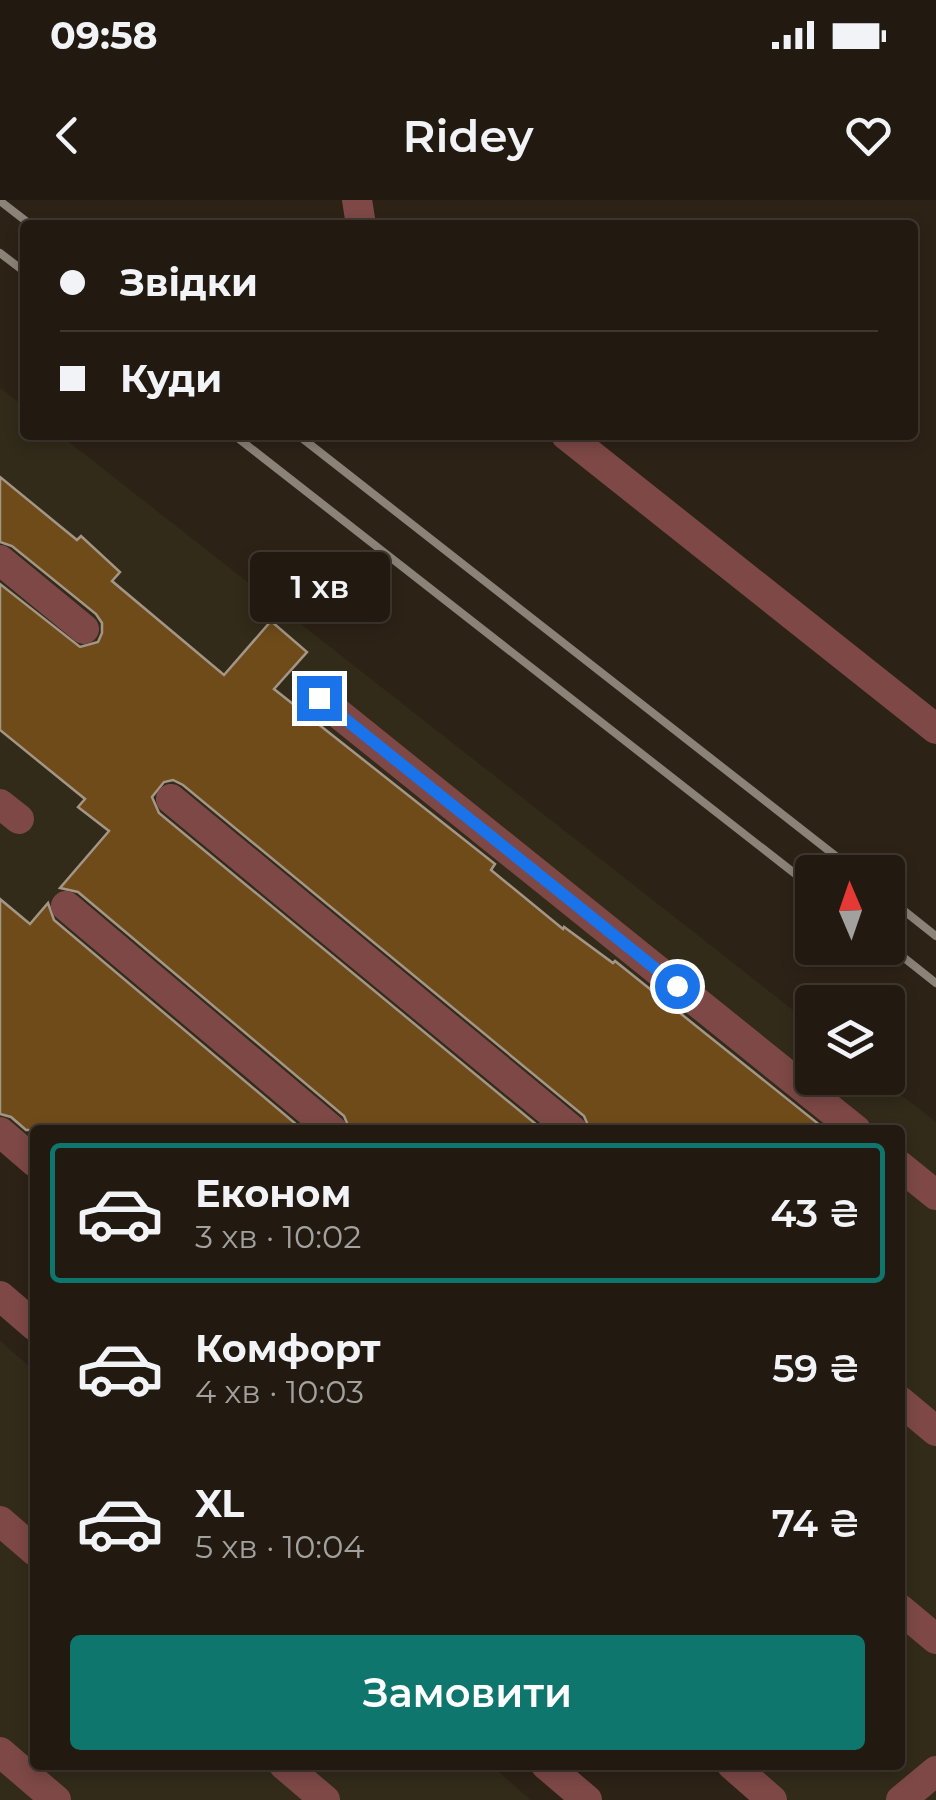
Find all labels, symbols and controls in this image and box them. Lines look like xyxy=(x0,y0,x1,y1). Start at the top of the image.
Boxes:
text: 09:58 xyxy=(50,12,158,59)
icon: back xyxy=(40,108,95,163)
text: Ridey xyxy=(403,108,533,163)
icon: heart xyxy=(841,108,896,163)
text: Звідки xyxy=(120,259,258,306)
text: Куди xyxy=(120,355,222,402)
callout: 1 хв xyxy=(249,553,389,623)
text: 1 хв xyxy=(291,567,349,606)
route end xyxy=(297,676,342,721)
north arrow xyxy=(795,855,905,965)
map controls xyxy=(795,855,905,1095)
route start xyxy=(655,964,700,1009)
button: layers xyxy=(795,985,905,1095)
icon: car xyxy=(75,1168,165,1258)
text: Економ xyxy=(195,1170,351,1217)
text: 43 ₴ xyxy=(771,1190,860,1237)
text: 3 хв · 10:02 xyxy=(195,1217,361,1256)
icon: car xyxy=(75,1323,165,1413)
text: Комфорт xyxy=(195,1325,381,1372)
text: 59 ₴ xyxy=(772,1345,860,1392)
text: 4 хв · 10:03 xyxy=(195,1372,364,1411)
icon: car xyxy=(75,1478,165,1568)
text: XL xyxy=(195,1480,244,1527)
text: 74 ₴ xyxy=(772,1500,860,1547)
text: 5 хв · 10:04 xyxy=(195,1527,364,1566)
button: Замовити xyxy=(70,1635,865,1750)

